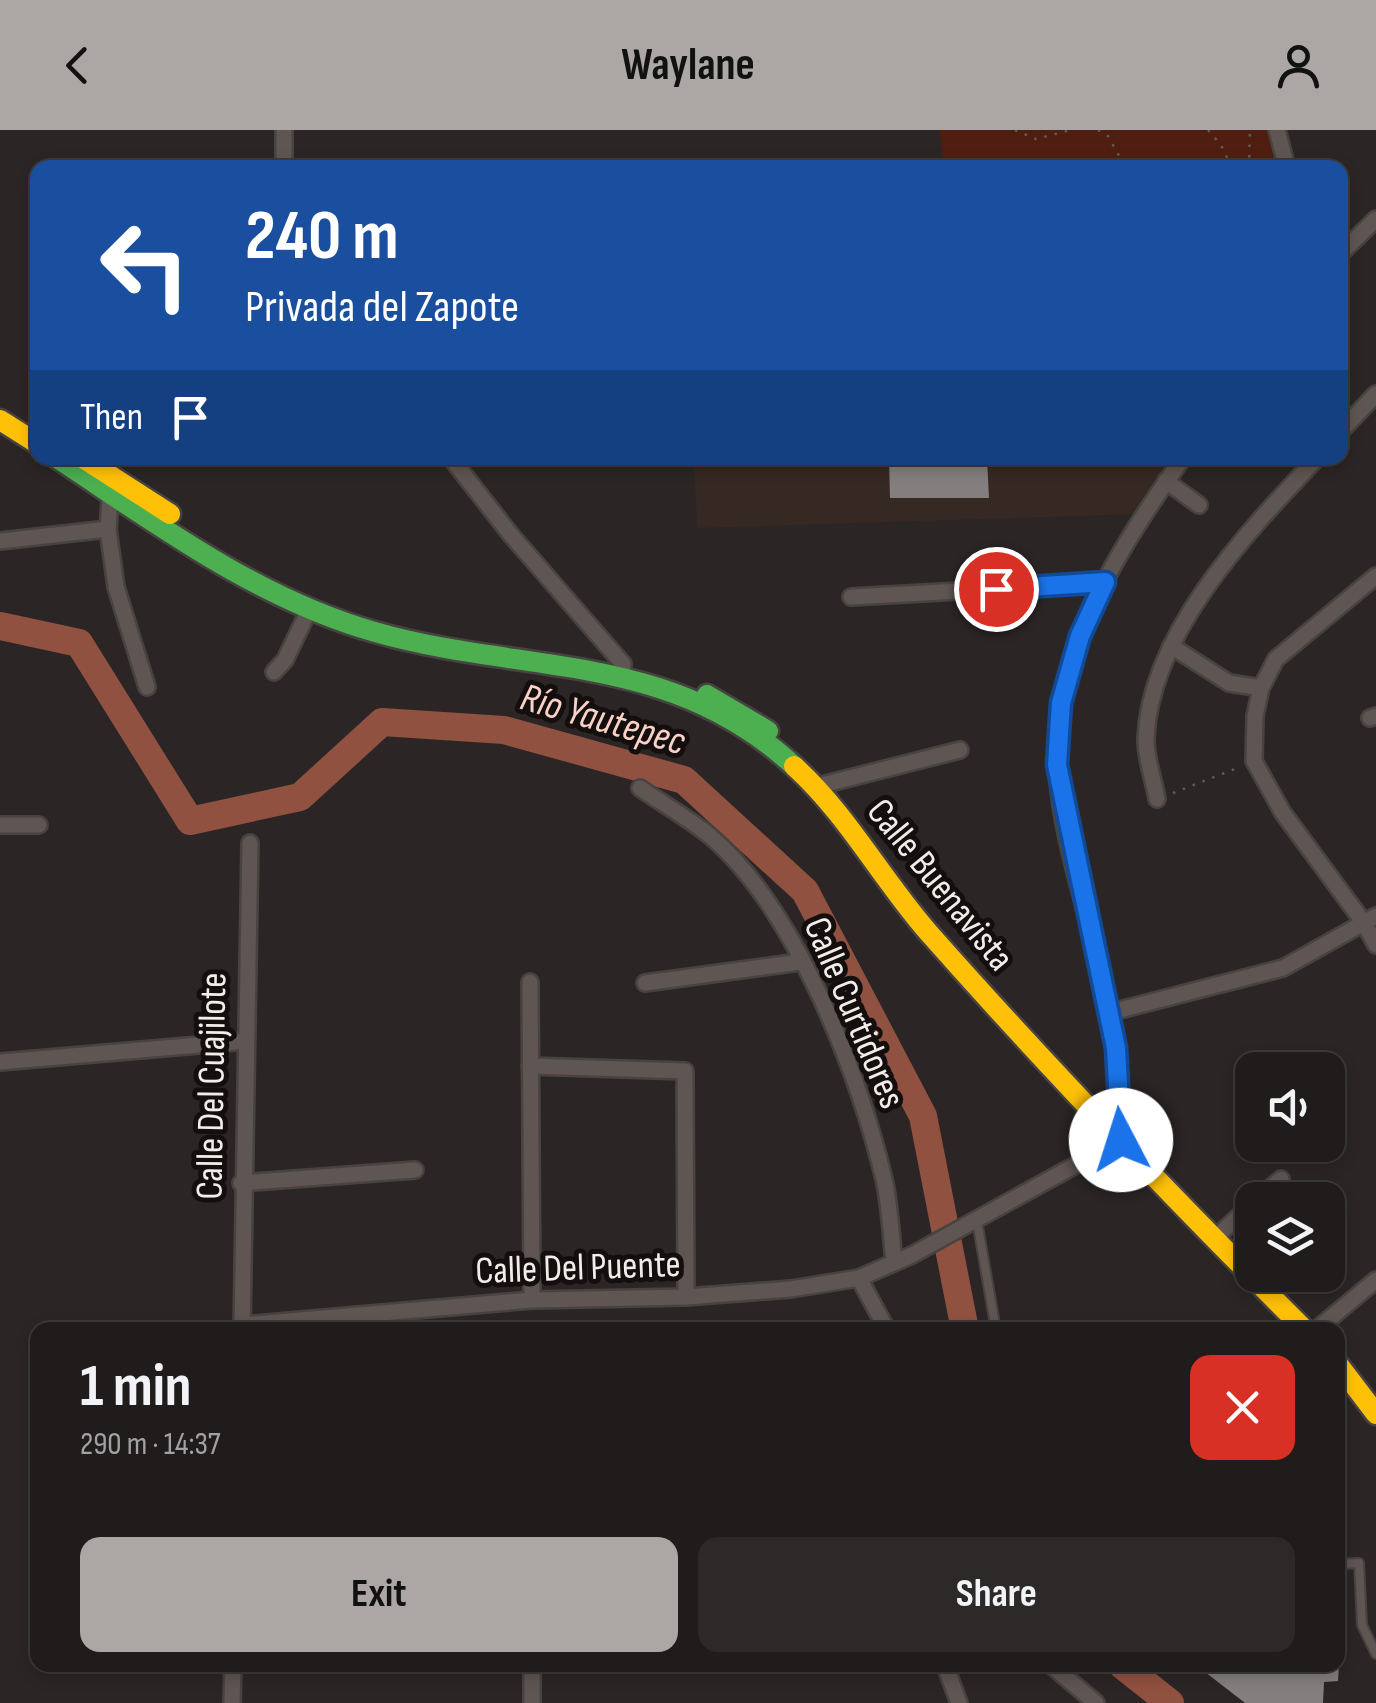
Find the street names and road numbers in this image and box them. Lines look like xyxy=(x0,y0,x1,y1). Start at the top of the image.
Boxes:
street label: Calle Buenavista xyxy=(857,790,1023,980)
street label: Calle Curtidores xyxy=(794,911,914,1115)
street label: Calle Del Cuajilote xyxy=(188,972,236,1200)
street label: Calle Del Puente xyxy=(475,1242,681,1294)

